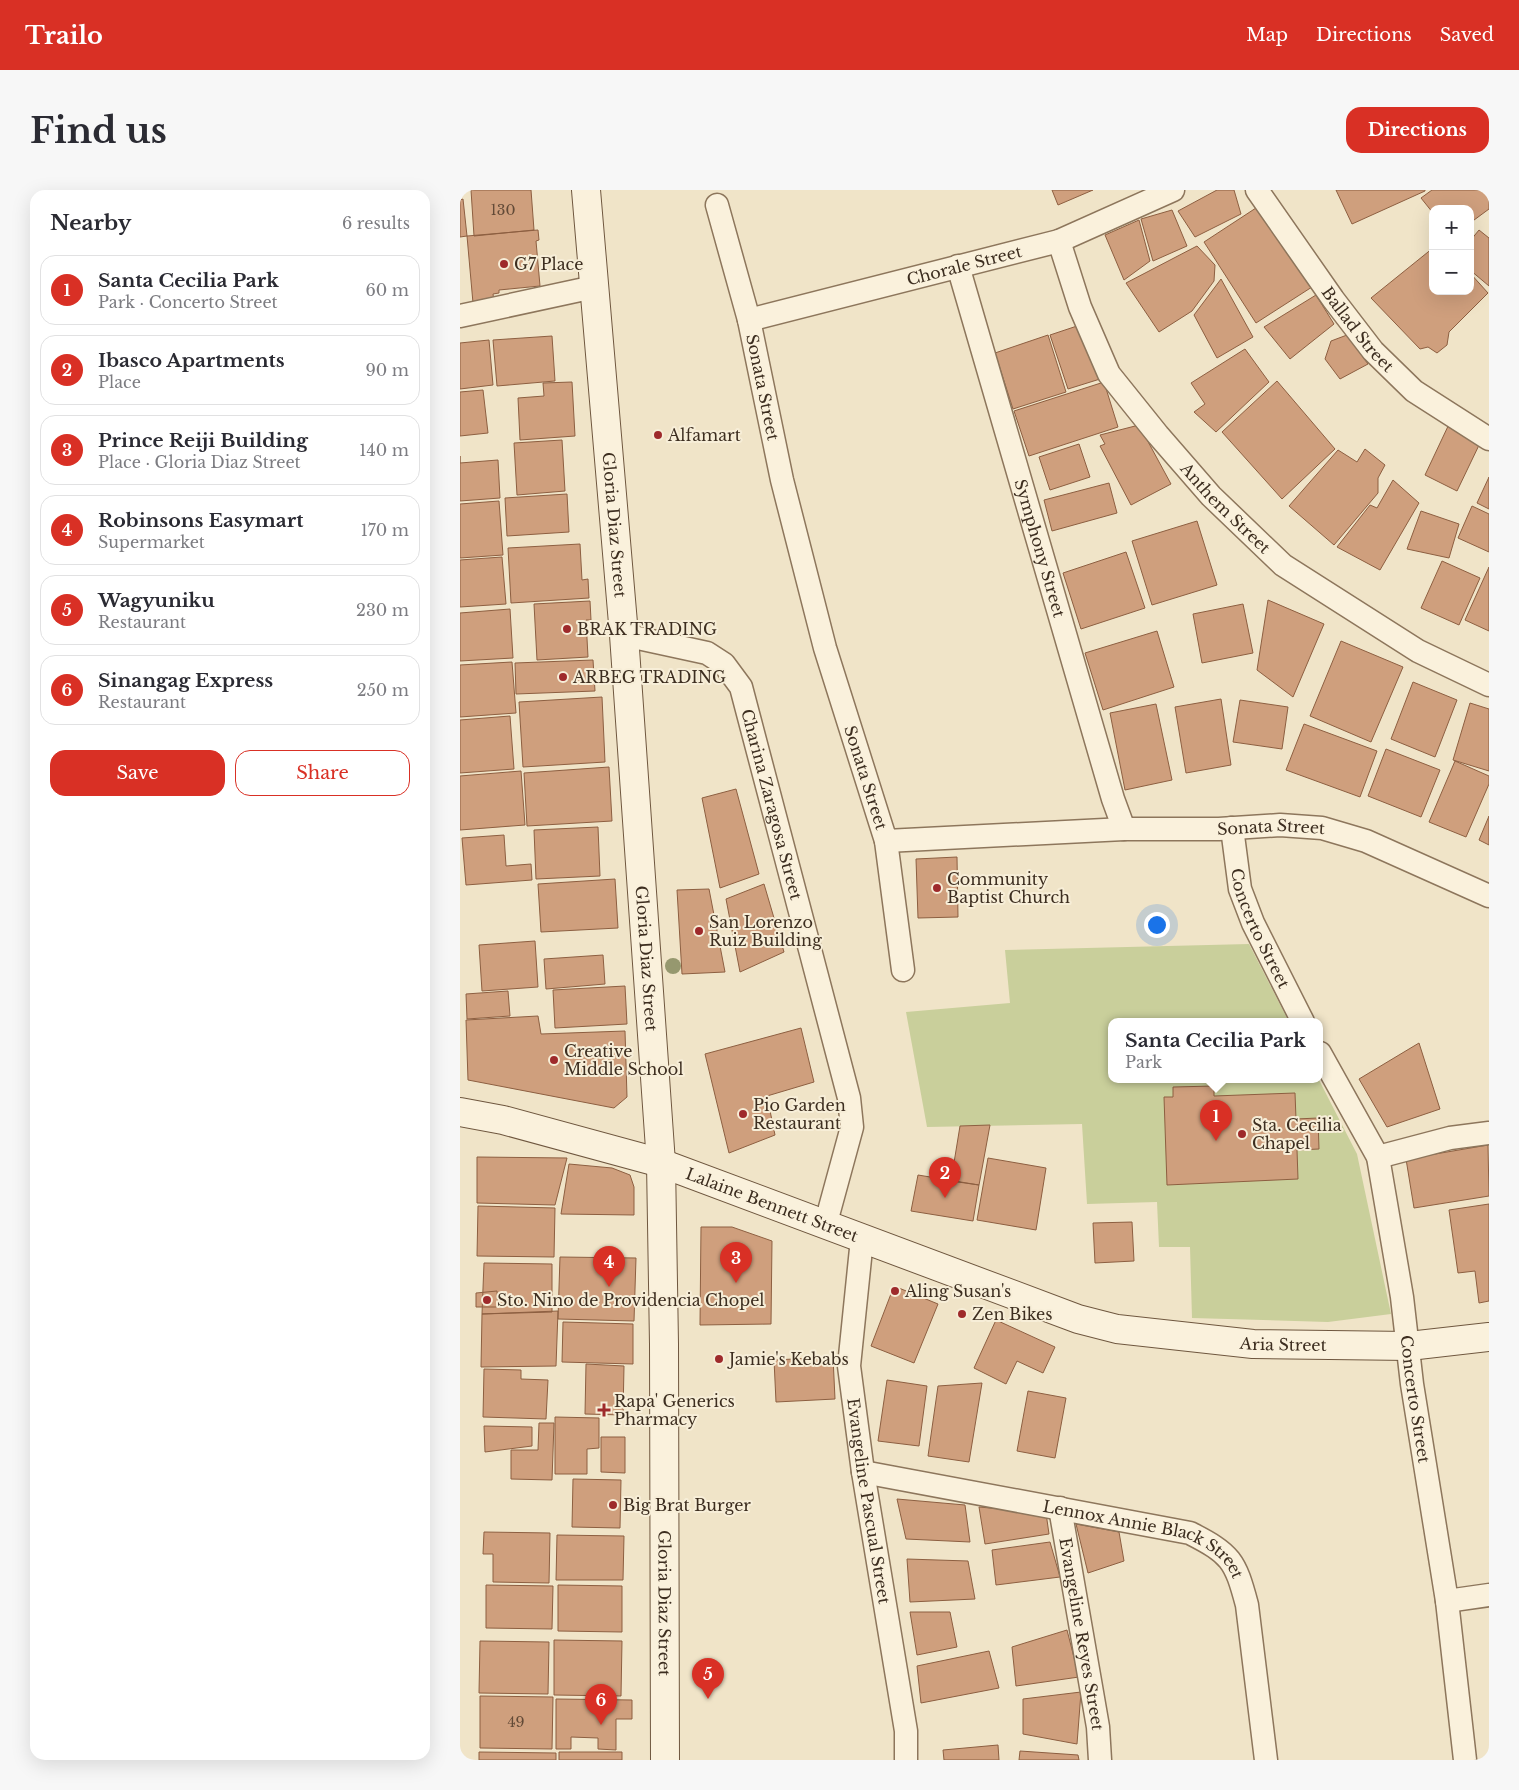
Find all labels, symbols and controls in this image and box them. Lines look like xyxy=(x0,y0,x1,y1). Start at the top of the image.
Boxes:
text: Trailo xyxy=(25,21,103,50)
text: Map xyxy=(1246,24,1288,46)
text: Directions xyxy=(1316,24,1412,46)
text: Saved xyxy=(1440,24,1494,46)
button: Directions xyxy=(1346,107,1489,153)
text: Find us xyxy=(30,109,167,152)
house number: 130 xyxy=(491,201,515,219)
map controls xyxy=(1429,205,1474,295)
button: + xyxy=(1429,205,1474,250)
text: Nearby xyxy=(50,210,131,236)
text: 6 results xyxy=(342,213,410,233)
street label: Chorale Street xyxy=(904,241,1024,289)
button: − xyxy=(1429,250,1474,295)
place label: G7 Place xyxy=(514,254,583,274)
marker: G7 Place xyxy=(498,258,510,270)
text: Santa Cecilia Park xyxy=(98,269,279,292)
text: 1 xyxy=(64,280,70,300)
text: 60 m xyxy=(366,280,409,300)
street label: Ballad Street xyxy=(1317,283,1398,376)
text: Park · Concerto Street xyxy=(98,292,278,312)
street label: Sonata Street xyxy=(742,332,784,442)
text: Ibasco Apartments xyxy=(98,349,285,372)
text: 2 xyxy=(62,360,72,380)
text: 90 m xyxy=(366,360,409,380)
text: Place xyxy=(98,372,141,392)
place label: Alfamart xyxy=(667,425,741,445)
text: Prince Reiji Building xyxy=(98,429,308,452)
marker: Alfamart xyxy=(652,429,664,441)
text: 3 xyxy=(62,440,72,460)
text: 140 m xyxy=(359,440,409,460)
street label: Gloria Diaz Street xyxy=(598,451,631,598)
text: Place · Gloria Diaz Street xyxy=(98,452,301,472)
street label: Anthem Street xyxy=(1176,458,1275,558)
street label: Symphony Street xyxy=(1011,477,1070,620)
text: Robinsons Easymart xyxy=(98,509,303,532)
text: 4 xyxy=(62,520,72,540)
text: 170 m xyxy=(361,520,409,540)
text: Supermarket xyxy=(98,532,205,552)
text: Wagyuniku xyxy=(98,589,215,612)
text: 5 xyxy=(62,600,72,620)
text: 230 m xyxy=(356,600,409,620)
text: Restaurant xyxy=(98,612,186,632)
place label: BRAK TRADING xyxy=(577,619,717,639)
marker: BRAK TRADING xyxy=(561,623,573,635)
place label: ARBEG TRADING xyxy=(572,667,726,687)
text: Sinangag Express xyxy=(98,669,273,692)
marker: ARBEG TRADING xyxy=(557,671,569,683)
text: 6 xyxy=(62,680,72,700)
text: 250 m xyxy=(357,680,409,700)
text: Restaurant xyxy=(98,692,186,712)
street label: Charina Zaragosa Street xyxy=(737,707,806,902)
street label: Sonata Street xyxy=(840,723,892,832)
button: Save xyxy=(50,750,225,796)
button: Share xyxy=(235,750,410,796)
street label: Sonata Street xyxy=(1216,815,1326,839)
street label: Concerto Street xyxy=(1227,867,1294,991)
place label: Community Baptist Church xyxy=(947,869,1070,907)
marker: Community Baptist Church xyxy=(931,882,943,894)
street label: Gloria Diaz Street xyxy=(632,885,662,1032)
place label: San Lorenzo Ruiz Building xyxy=(709,912,822,950)
your location xyxy=(1144,912,1170,938)
marker: San Lorenzo Ruiz Building xyxy=(693,925,705,937)
popup xyxy=(1108,1018,1323,1083)
text: Santa Cecilia Park xyxy=(1125,1029,1306,1052)
place label: Creative Middle School xyxy=(564,1041,684,1079)
text: Park xyxy=(1125,1052,1162,1072)
marker: Creative Middle School xyxy=(548,1054,560,1066)
place label: Pio Garden Restaurant xyxy=(753,1095,846,1133)
pin: 1 xyxy=(1200,1100,1232,1141)
marker: Pio Garden Restaurant xyxy=(737,1108,749,1120)
place label: Sta. Cecilia Chapel xyxy=(1252,1115,1342,1153)
marker: Sta. Cecilia Chapel xyxy=(1236,1128,1248,1140)
pin: 2 xyxy=(929,1157,961,1198)
street label: Lalaine Bennett Street xyxy=(683,1163,861,1246)
pin: 3 xyxy=(720,1242,752,1283)
pin: 4 xyxy=(593,1246,625,1287)
place label: Aling Susan's xyxy=(904,1281,1011,1301)
marker: Aling Susan's xyxy=(889,1285,901,1297)
place label: Sto. Nino de Providencia Chopel xyxy=(497,1290,765,1310)
marker: Sto. Nino de Providencia Chopel xyxy=(481,1294,493,1306)
place label: Zen Bikes xyxy=(972,1304,1053,1324)
marker: Zen Bikes xyxy=(956,1308,968,1320)
street label: Aria Street xyxy=(1238,1332,1327,1355)
street label: Concerto Street xyxy=(1396,1334,1435,1464)
place label: Jamie's Kebabs xyxy=(727,1349,849,1369)
marker: Jamie's Kebabs xyxy=(713,1353,725,1365)
place label: Rapa' Generics Pharmacy xyxy=(614,1391,735,1429)
street label: Evangeline Pascual Street xyxy=(843,1397,895,1605)
marker: Rapa' Generics Pharmacy xyxy=(598,1404,610,1416)
place label: Big Brat Burger xyxy=(623,1495,751,1515)
street label: Lennox Annie Black Street xyxy=(1041,1496,1248,1581)
marker: Big Brat Burger xyxy=(607,1499,619,1511)
street label: Gloria Diaz Street xyxy=(654,1530,675,1676)
street label: Evangeline Reyes Street xyxy=(1055,1536,1108,1731)
pin: 5 xyxy=(692,1658,724,1699)
pin: 6 xyxy=(585,1684,617,1725)
house number: 49 xyxy=(507,1713,525,1731)

